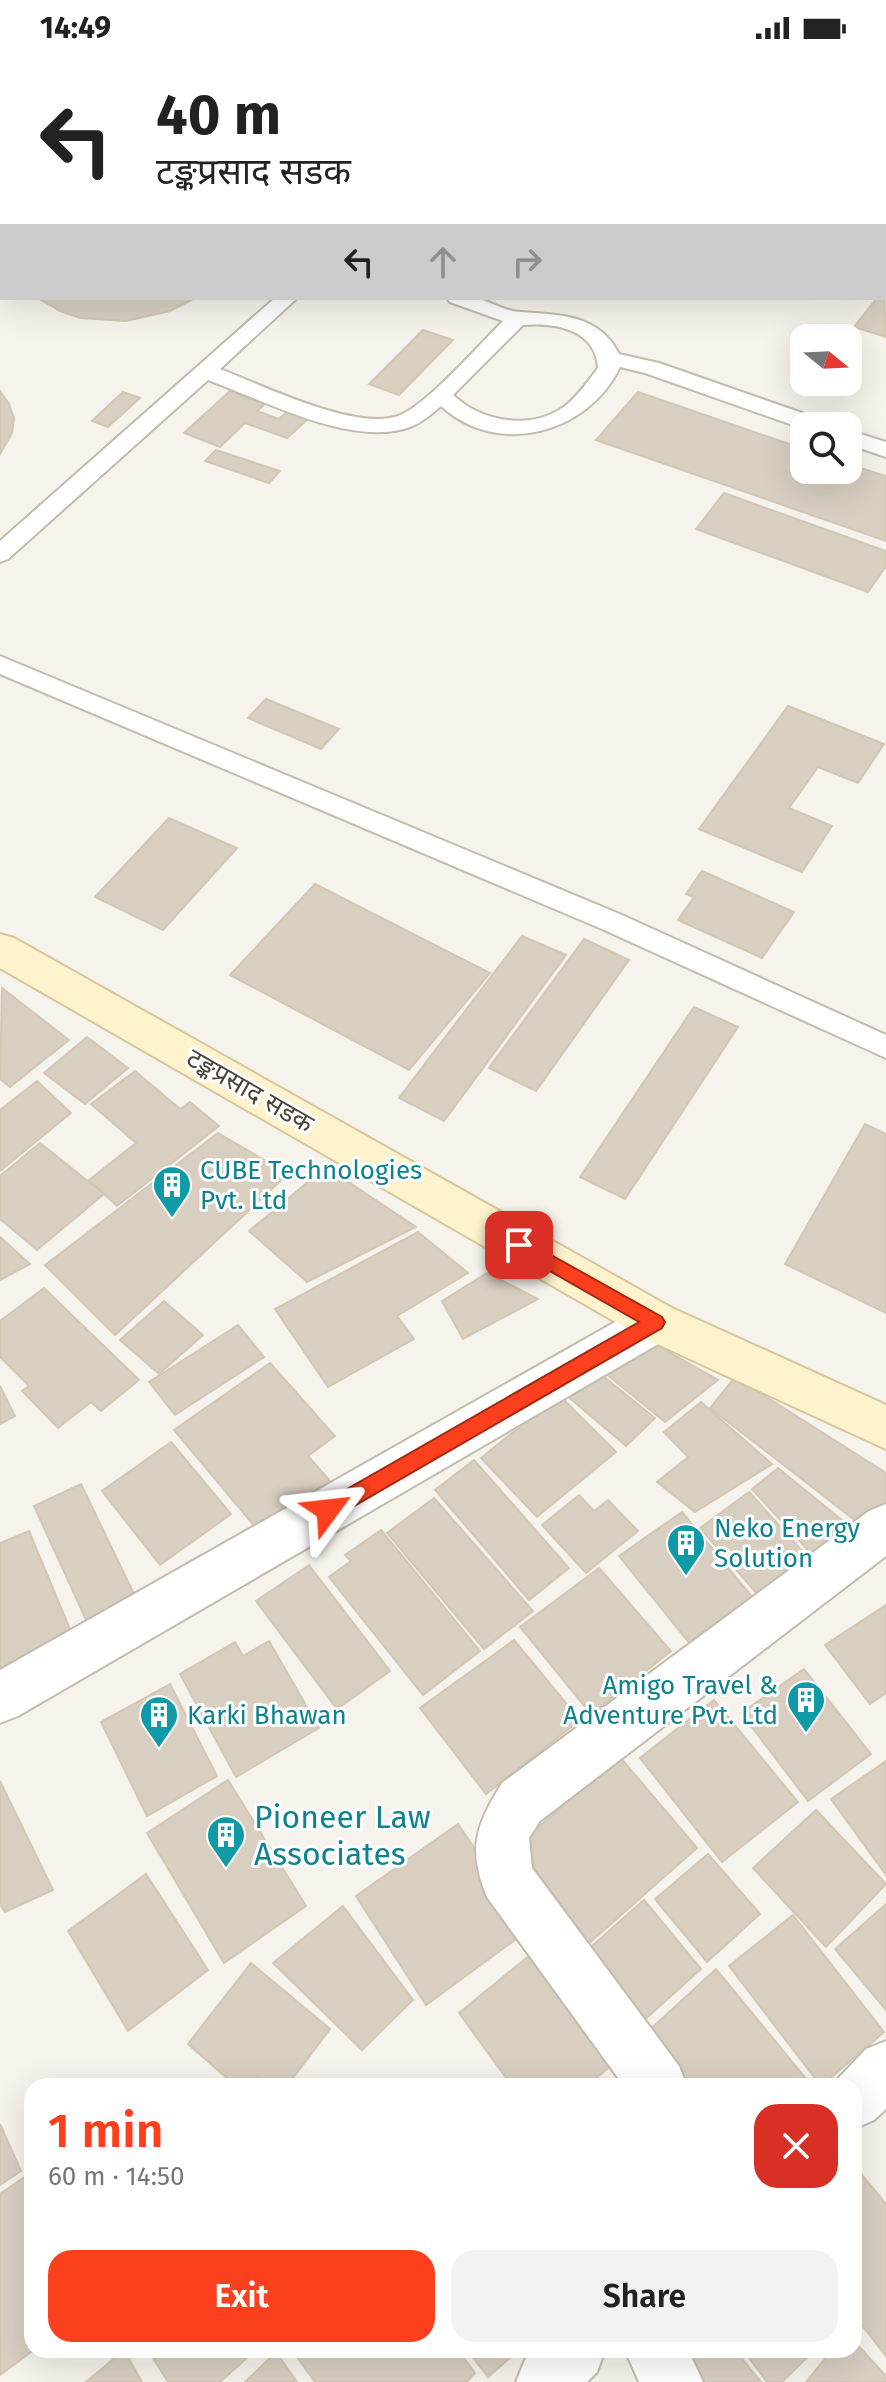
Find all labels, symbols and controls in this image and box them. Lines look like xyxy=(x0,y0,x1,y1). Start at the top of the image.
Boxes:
text: 14:49 xyxy=(40,10,111,46)
text: 40 m xyxy=(156,82,281,149)
icon: left xyxy=(24,88,128,192)
text: टङ्कप्रसाद सडक xyxy=(156,150,351,194)
icon: left xyxy=(337,240,381,284)
icon: ahead xyxy=(421,240,465,284)
icon: right xyxy=(505,240,549,284)
north arrow xyxy=(790,324,862,396)
map controls xyxy=(790,324,862,484)
button: search xyxy=(790,412,862,484)
street label: टङ्कप्रसाद सडक xyxy=(181,1042,320,1140)
place label: CUBE Technologies Pvt. Ltd xyxy=(200,1155,422,1216)
building icon: CUBE Technologies Pvt. Ltd xyxy=(151,1164,193,1219)
pin xyxy=(485,1211,553,1279)
icon: arrive xyxy=(497,1223,541,1267)
position arrow xyxy=(286,1468,370,1552)
place label: Neko Energy Solution xyxy=(714,1513,860,1574)
building icon: Neko Energy Solution xyxy=(665,1522,707,1577)
place label: Amigo Travel & Adventure Pvt. Ltd xyxy=(563,1670,778,1731)
building icon: Amigo Travel & Adventure Pvt. Ltd xyxy=(785,1679,827,1734)
building icon: Karki Bhawan xyxy=(138,1694,180,1749)
place label: Karki Bhawan xyxy=(187,1700,347,1731)
place label: Pioneer Law Associates xyxy=(254,1798,431,1873)
building icon: Pioneer Law Associates xyxy=(205,1814,247,1869)
text: 1 min xyxy=(48,2102,164,2160)
button: close xyxy=(754,2104,838,2188)
text: 60 m · 14:50 xyxy=(48,2161,185,2192)
button: Exit xyxy=(48,2250,435,2342)
button: Share xyxy=(451,2250,838,2342)

